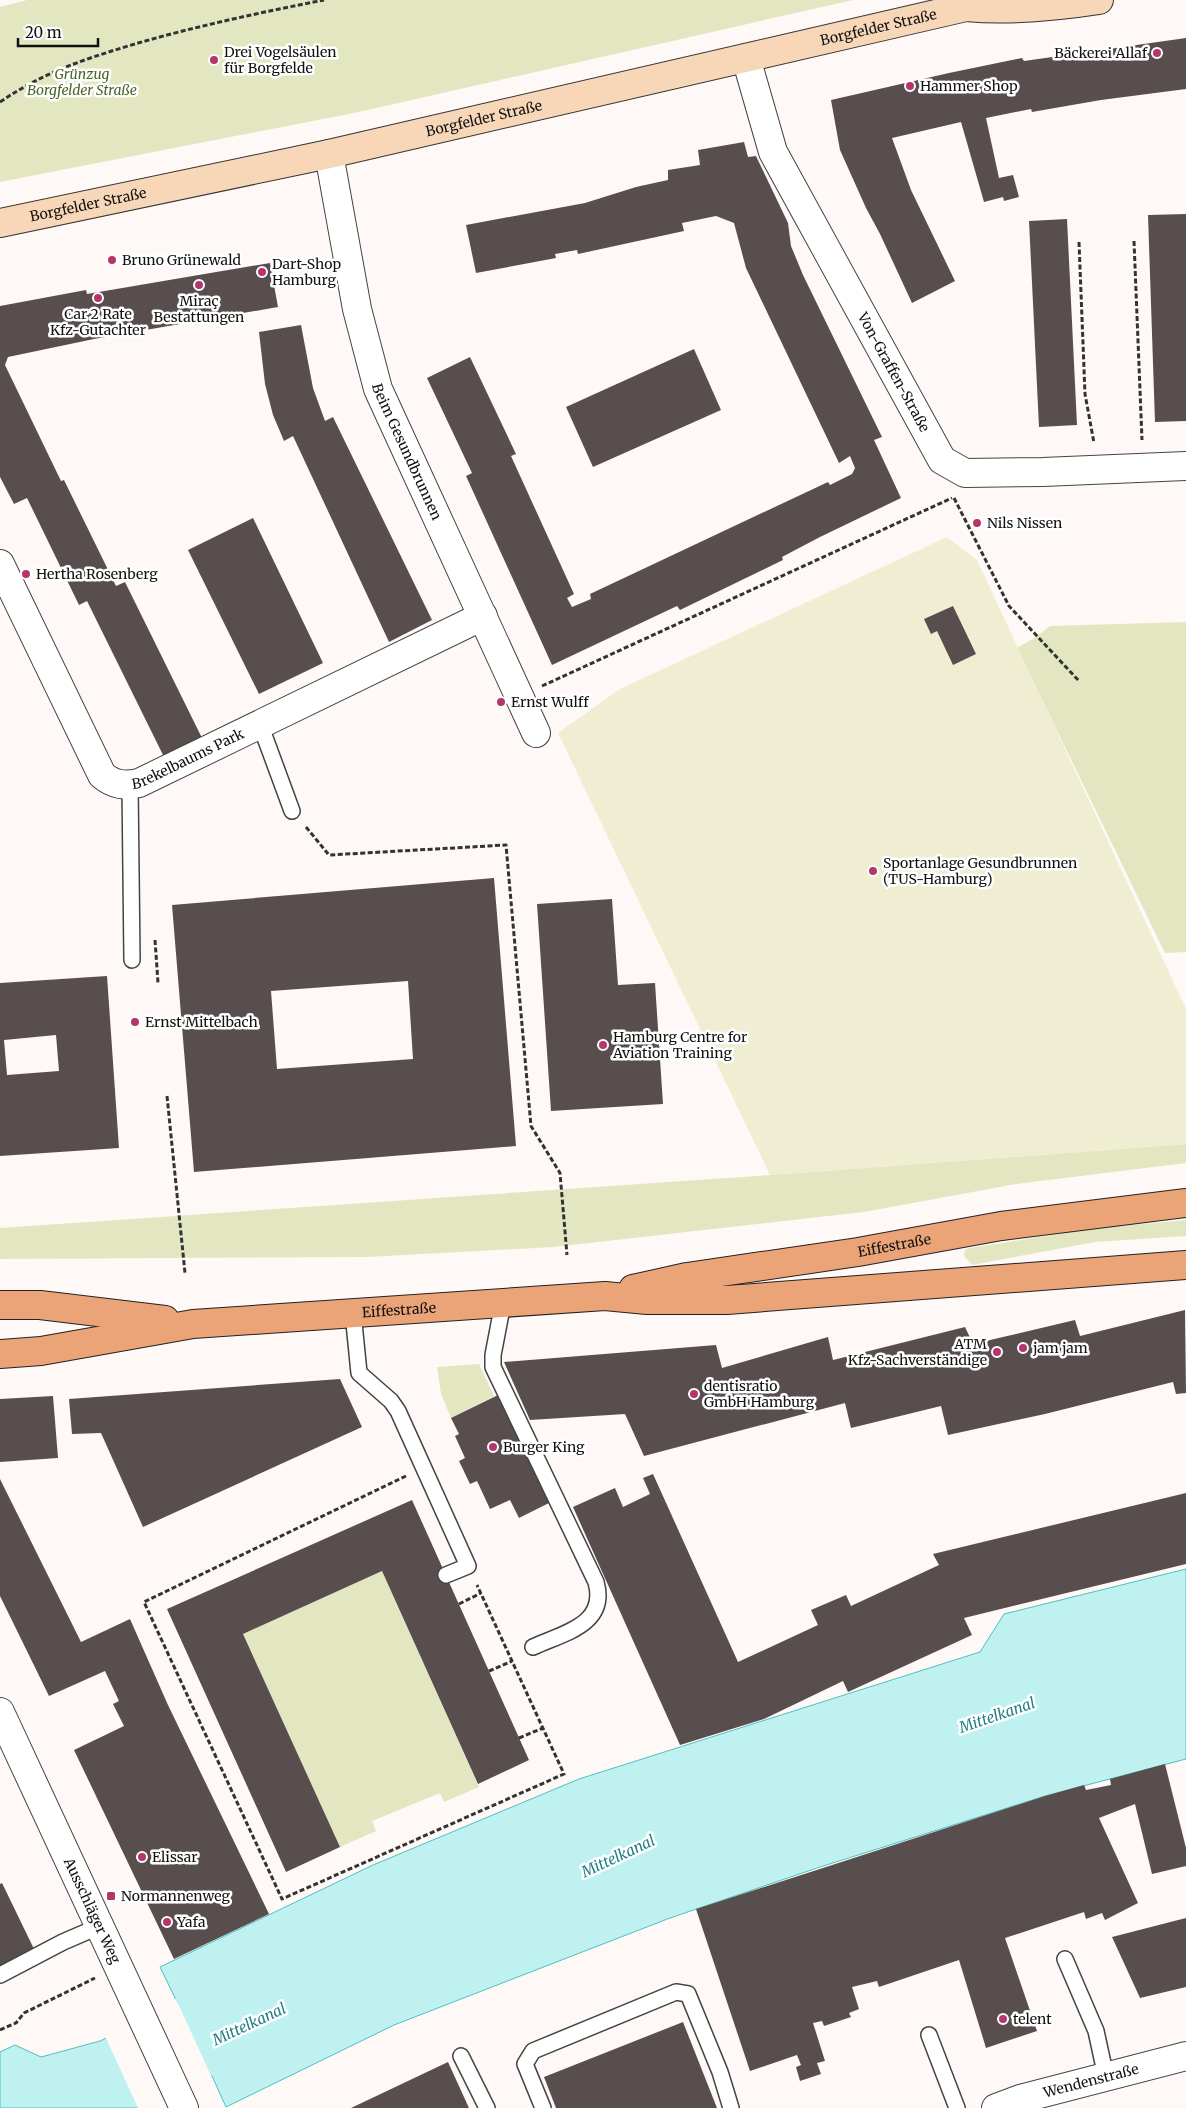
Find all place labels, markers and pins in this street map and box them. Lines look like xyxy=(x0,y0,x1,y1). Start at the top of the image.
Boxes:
place label: Drei Vogelsäulen für Borgfelde xyxy=(224,43,336,77)
place label: Bäckerei Allaf xyxy=(1054,44,1148,62)
marker: Bäckerei Allaf xyxy=(1151,47,1163,59)
marker: Drei Vogelsäulen für Borgfelde xyxy=(208,54,220,66)
place label: Hammer Shop xyxy=(920,77,1018,95)
marker: Hammer Shop xyxy=(904,80,916,92)
place label: Bruno Grünewald xyxy=(122,251,241,269)
marker: Bruno Grünewald xyxy=(106,254,118,266)
place label: Dart-Shop Hamburg xyxy=(272,255,341,289)
marker: Dart-Shop Hamburg xyxy=(256,266,268,278)
marker: Miraç Bestattungen xyxy=(193,279,205,291)
marker: Car 2 Rate Kfz-Gutachter xyxy=(92,292,104,304)
place label: Miraç Bestattungen xyxy=(154,292,244,326)
place label: Car 2 Rate Kfz-Gutachter xyxy=(50,305,146,339)
place label: Nils Nissen xyxy=(987,514,1062,532)
marker: Nils Nissen xyxy=(971,517,983,529)
place label: Hertha Rosenberg xyxy=(36,565,158,583)
marker: Hertha Rosenberg xyxy=(20,568,32,580)
place label: Ernst Wulff xyxy=(511,693,589,711)
marker: Ernst Wulff xyxy=(495,696,507,708)
place label: Sportanlage Gesundbrunnen (TUS-Hamburg) xyxy=(883,854,1077,888)
marker: Sportanlage Gesundbrunnen (TUS-Hamburg) xyxy=(867,865,879,877)
place label: Ernst Mittelbach xyxy=(145,1013,258,1031)
marker: Ernst Mittelbach xyxy=(129,1016,141,1028)
place label: Hamburg Centre for Aviation Training xyxy=(612,1028,747,1062)
marker: Hamburg Centre for Aviation Training xyxy=(597,1039,609,1051)
place label: ATM Kfz-Sachverständige xyxy=(848,1335,987,1369)
place label: jam jam xyxy=(1032,1339,1088,1357)
marker: jam jam xyxy=(1017,1342,1029,1354)
marker: ATM Kfz-Sachverständige xyxy=(991,1346,1003,1358)
place label: dentisratio GmbH Hamburg xyxy=(704,1377,815,1411)
marker: dentisratio GmbH Hamburg xyxy=(688,1388,700,1400)
place label: Burger King xyxy=(503,1438,585,1456)
marker: Burger King xyxy=(487,1441,499,1453)
place label: Elissar xyxy=(152,1848,198,1866)
marker: Elissar xyxy=(136,1851,148,1863)
place label: Normannenweg xyxy=(121,1887,231,1905)
marker: Normannenweg xyxy=(105,1890,117,1902)
place label: Yafa xyxy=(176,1913,206,1931)
marker: Yafa xyxy=(161,1916,173,1928)
place label: telent xyxy=(1013,2010,1052,2028)
marker: telent xyxy=(997,2013,1009,2025)

